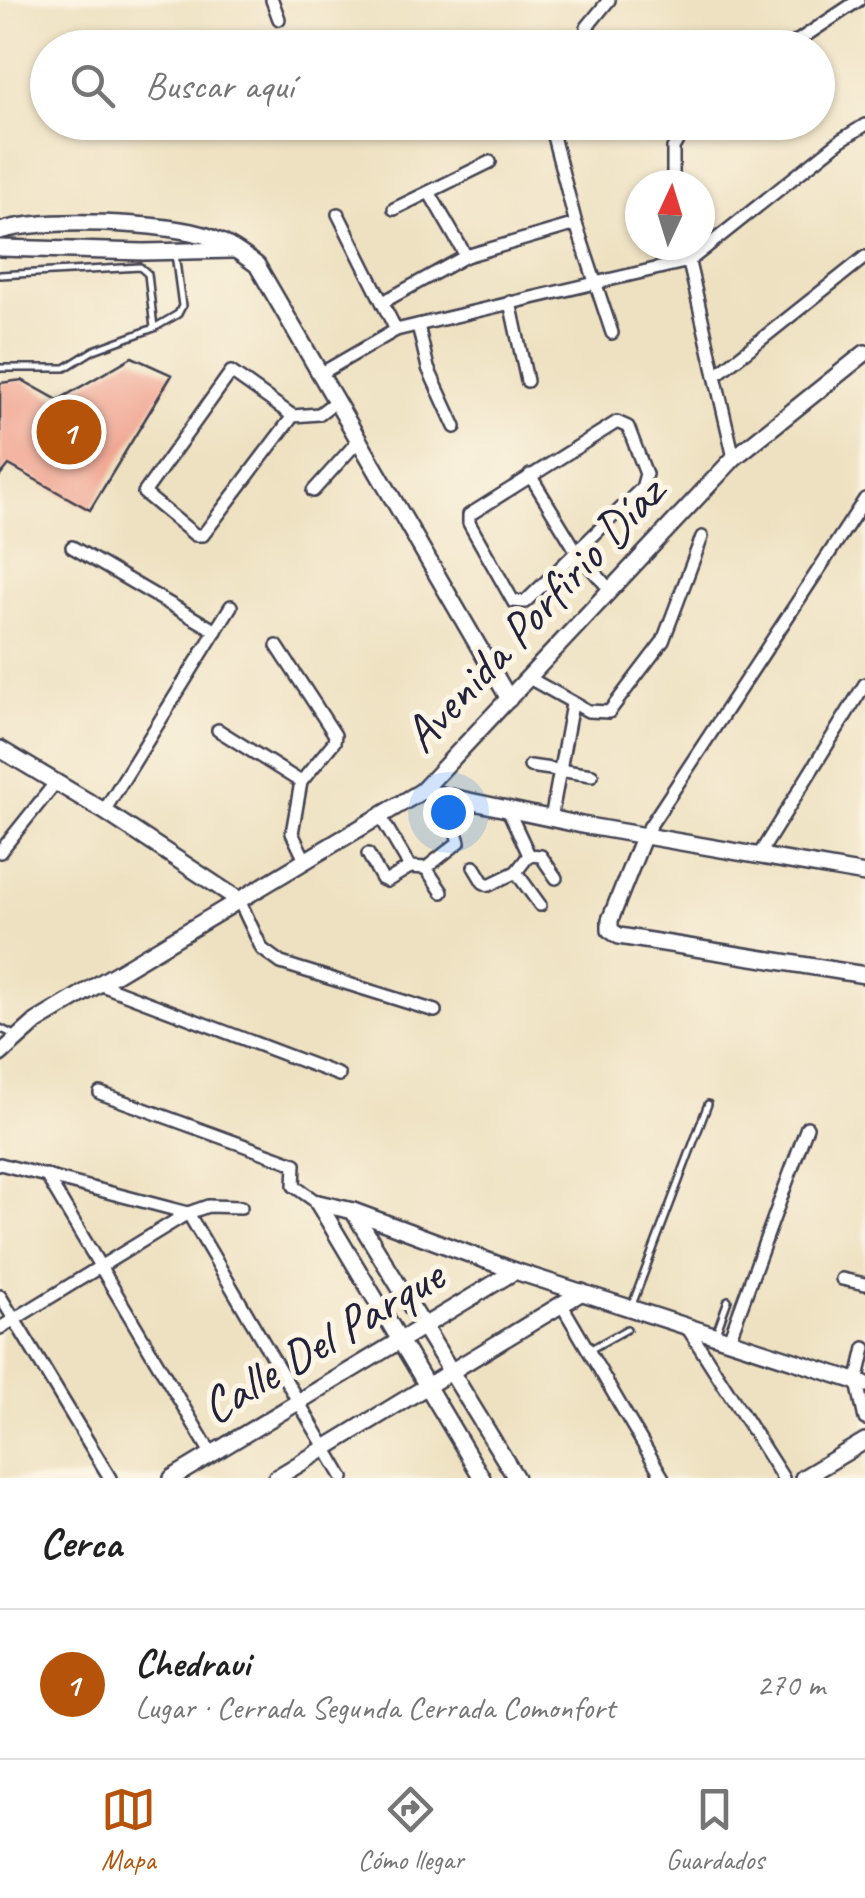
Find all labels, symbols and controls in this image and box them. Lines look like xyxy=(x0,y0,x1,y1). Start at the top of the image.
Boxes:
search box xyxy=(30,30,835,140)
icon: search xyxy=(65,58,120,113)
text: Buscar aquí xyxy=(145,62,294,109)
north arrow xyxy=(625,170,715,260)
pin: 1 xyxy=(36,394,102,470)
street label: Avenida Porfirio Díaz xyxy=(389,459,681,765)
your location xyxy=(423,787,474,838)
street label: Calle Del Parque xyxy=(189,1243,457,1438)
text: Cerca xyxy=(40,1517,122,1570)
text: Chedraui xyxy=(135,1640,250,1687)
text: 1 xyxy=(65,1664,80,1705)
text: 270 m xyxy=(756,1664,825,1705)
text: Lugar · Cerrada Segunda Cerrada Comonfort xyxy=(135,1687,615,1728)
tab: Mapa xyxy=(101,1782,156,1877)
tab: Cómo llegar xyxy=(358,1782,464,1877)
tab: Guardados xyxy=(666,1782,764,1877)

